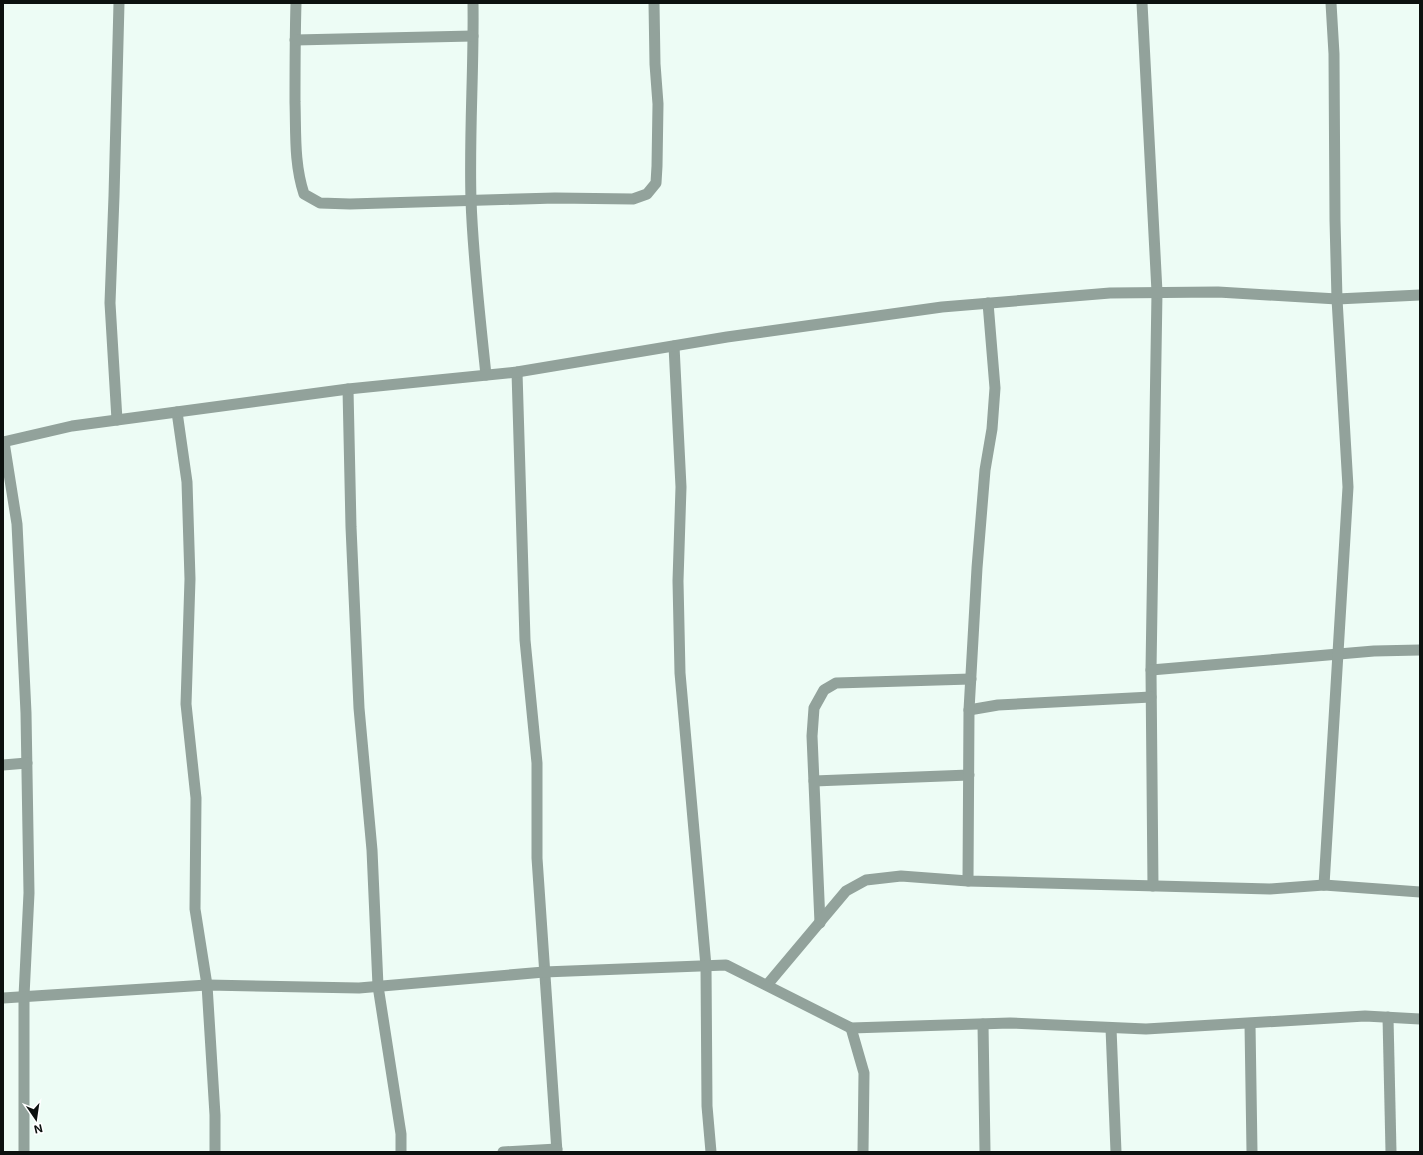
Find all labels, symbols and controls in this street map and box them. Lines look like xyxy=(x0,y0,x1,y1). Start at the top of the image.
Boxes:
north arrow xyxy=(16,1099,56,1139)
text: N xyxy=(33,1121,44,1137)

